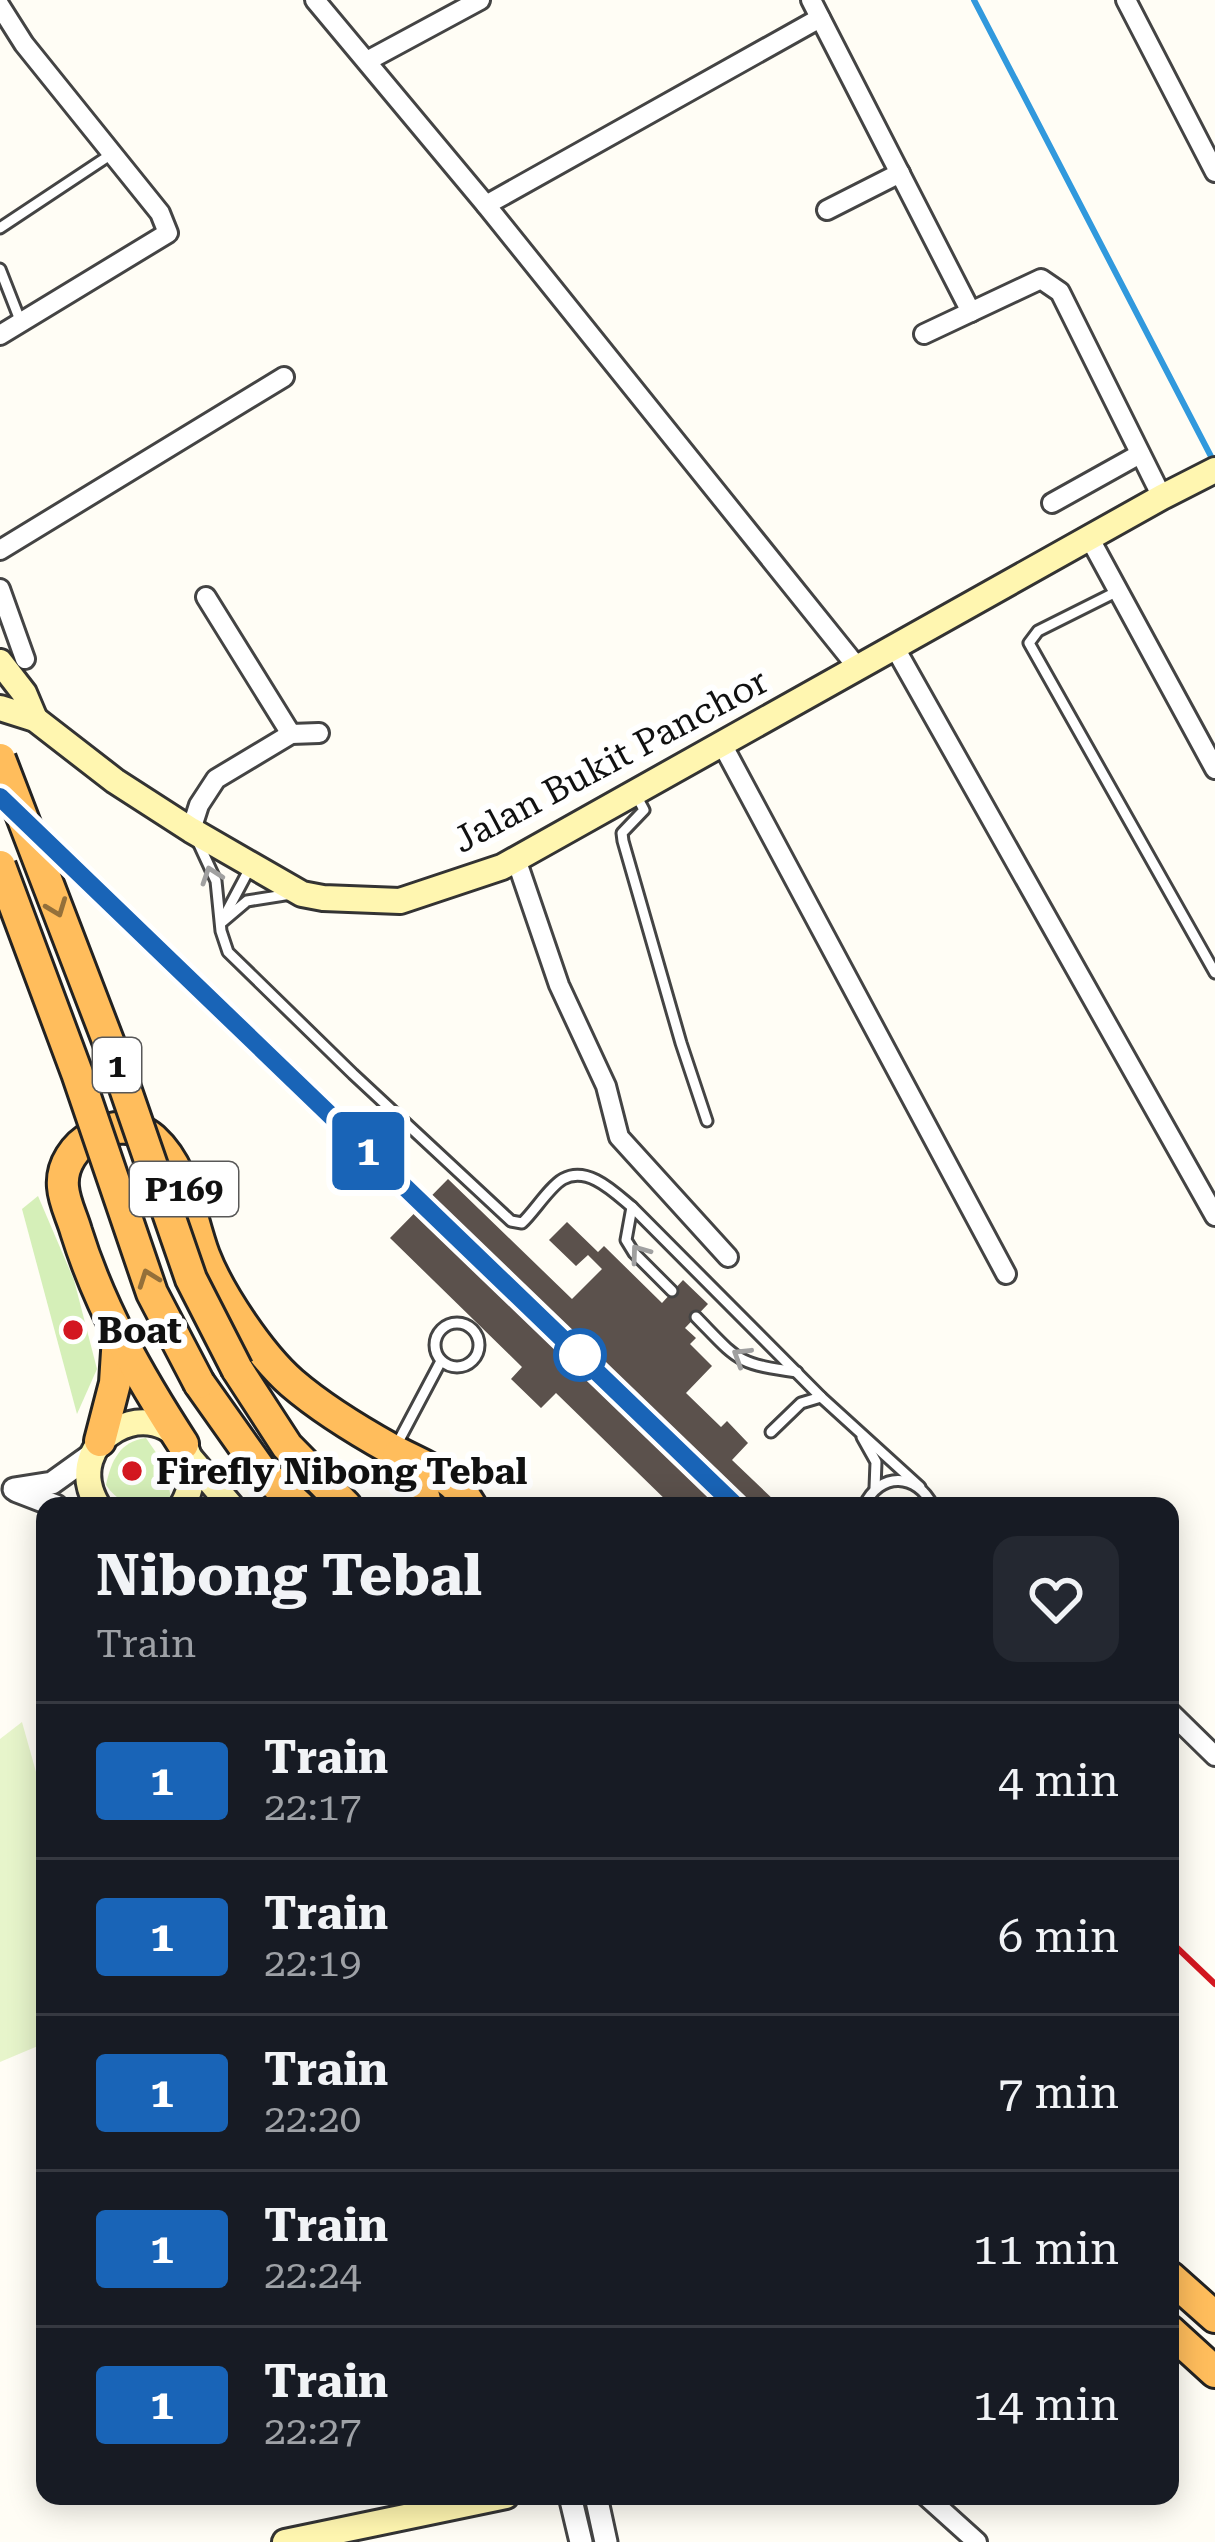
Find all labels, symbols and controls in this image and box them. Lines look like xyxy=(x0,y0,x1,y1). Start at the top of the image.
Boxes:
street label: Jalan Bukit Panchor xyxy=(446,660,775,862)
one-way arrow xyxy=(201,865,226,886)
one-way arrow xyxy=(42,896,67,917)
road number: 1 xyxy=(93,1038,141,1092)
line badge: 1 xyxy=(329,1112,407,1190)
text: 1 xyxy=(356,1126,380,1175)
road number: P169 xyxy=(130,1162,238,1216)
one-way arrow xyxy=(631,1245,653,1267)
one-way arrow xyxy=(137,1269,162,1290)
place label: Boat xyxy=(97,1310,182,1352)
marker: Boat xyxy=(60,1317,86,1343)
unlabelled marker xyxy=(555,1330,605,1380)
one-way arrow xyxy=(732,1348,754,1370)
place label: Firefly Nibong Tebal xyxy=(156,1451,528,1493)
marker: Firefly Nibong Tebal xyxy=(119,1458,145,1484)
button: heart xyxy=(993,1536,1119,1662)
text: Nibong Tebal xyxy=(96,1542,482,1609)
text: Train xyxy=(96,1621,196,1667)
text: Train xyxy=(264,1731,388,1784)
text: 4 min xyxy=(998,1754,1119,1807)
text: 1 xyxy=(150,1756,174,1805)
text: 22:17 xyxy=(264,1784,361,1830)
text: Train xyxy=(264,1887,388,1940)
text: 6 min xyxy=(998,1910,1119,1963)
text: 1 xyxy=(150,1912,174,1961)
text: 22:19 xyxy=(264,1940,361,1986)
text: Train xyxy=(264,2043,388,2096)
text: 7 min xyxy=(998,2066,1119,2119)
text: 1 xyxy=(150,2068,174,2117)
text: 22:20 xyxy=(264,2096,361,2142)
text: Train xyxy=(264,2199,388,2252)
text: 11 min xyxy=(973,2222,1119,2275)
text: 1 xyxy=(150,2224,174,2273)
text: 22:24 xyxy=(264,2252,361,2298)
text: Train xyxy=(264,2355,388,2408)
text: 14 min xyxy=(973,2378,1119,2431)
text: 1 xyxy=(150,2380,174,2429)
text: 22:27 xyxy=(264,2408,361,2454)

